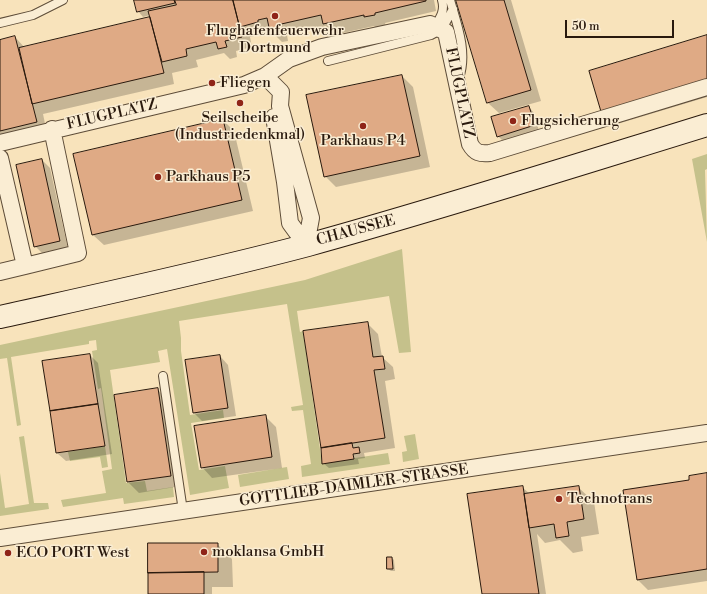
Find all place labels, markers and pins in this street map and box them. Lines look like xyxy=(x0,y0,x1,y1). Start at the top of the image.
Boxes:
marker: Flughafenfeuerwehr Dortmund xyxy=(270,11,280,21)
place label: Flughafenfeuerwehr Dortmund xyxy=(206,22,344,57)
place label: Fliegen xyxy=(220,74,271,92)
marker: Fliegen xyxy=(207,78,217,88)
marker: Seilscheibe (Industriedenkmal) xyxy=(235,98,245,108)
place label: Seilscheibe (Industriedenkmal) xyxy=(175,109,305,144)
place label: Flugsicherung xyxy=(521,112,619,130)
marker: Flugsicherung xyxy=(508,116,518,126)
marker: Parkhaus P4 xyxy=(358,121,368,131)
place label: Parkhaus P4 xyxy=(320,132,406,150)
place label: Parkhaus P5 xyxy=(166,168,250,186)
marker: Parkhaus P5 xyxy=(153,172,163,182)
place label: Technotrans xyxy=(567,490,652,508)
marker: Technotrans xyxy=(554,494,564,504)
place label: moklansa GmbH xyxy=(212,543,324,561)
place label: ECO PORT West xyxy=(16,544,129,562)
marker: moklansa GmbH xyxy=(199,547,209,557)
marker: ECO PORT West xyxy=(3,548,13,558)

